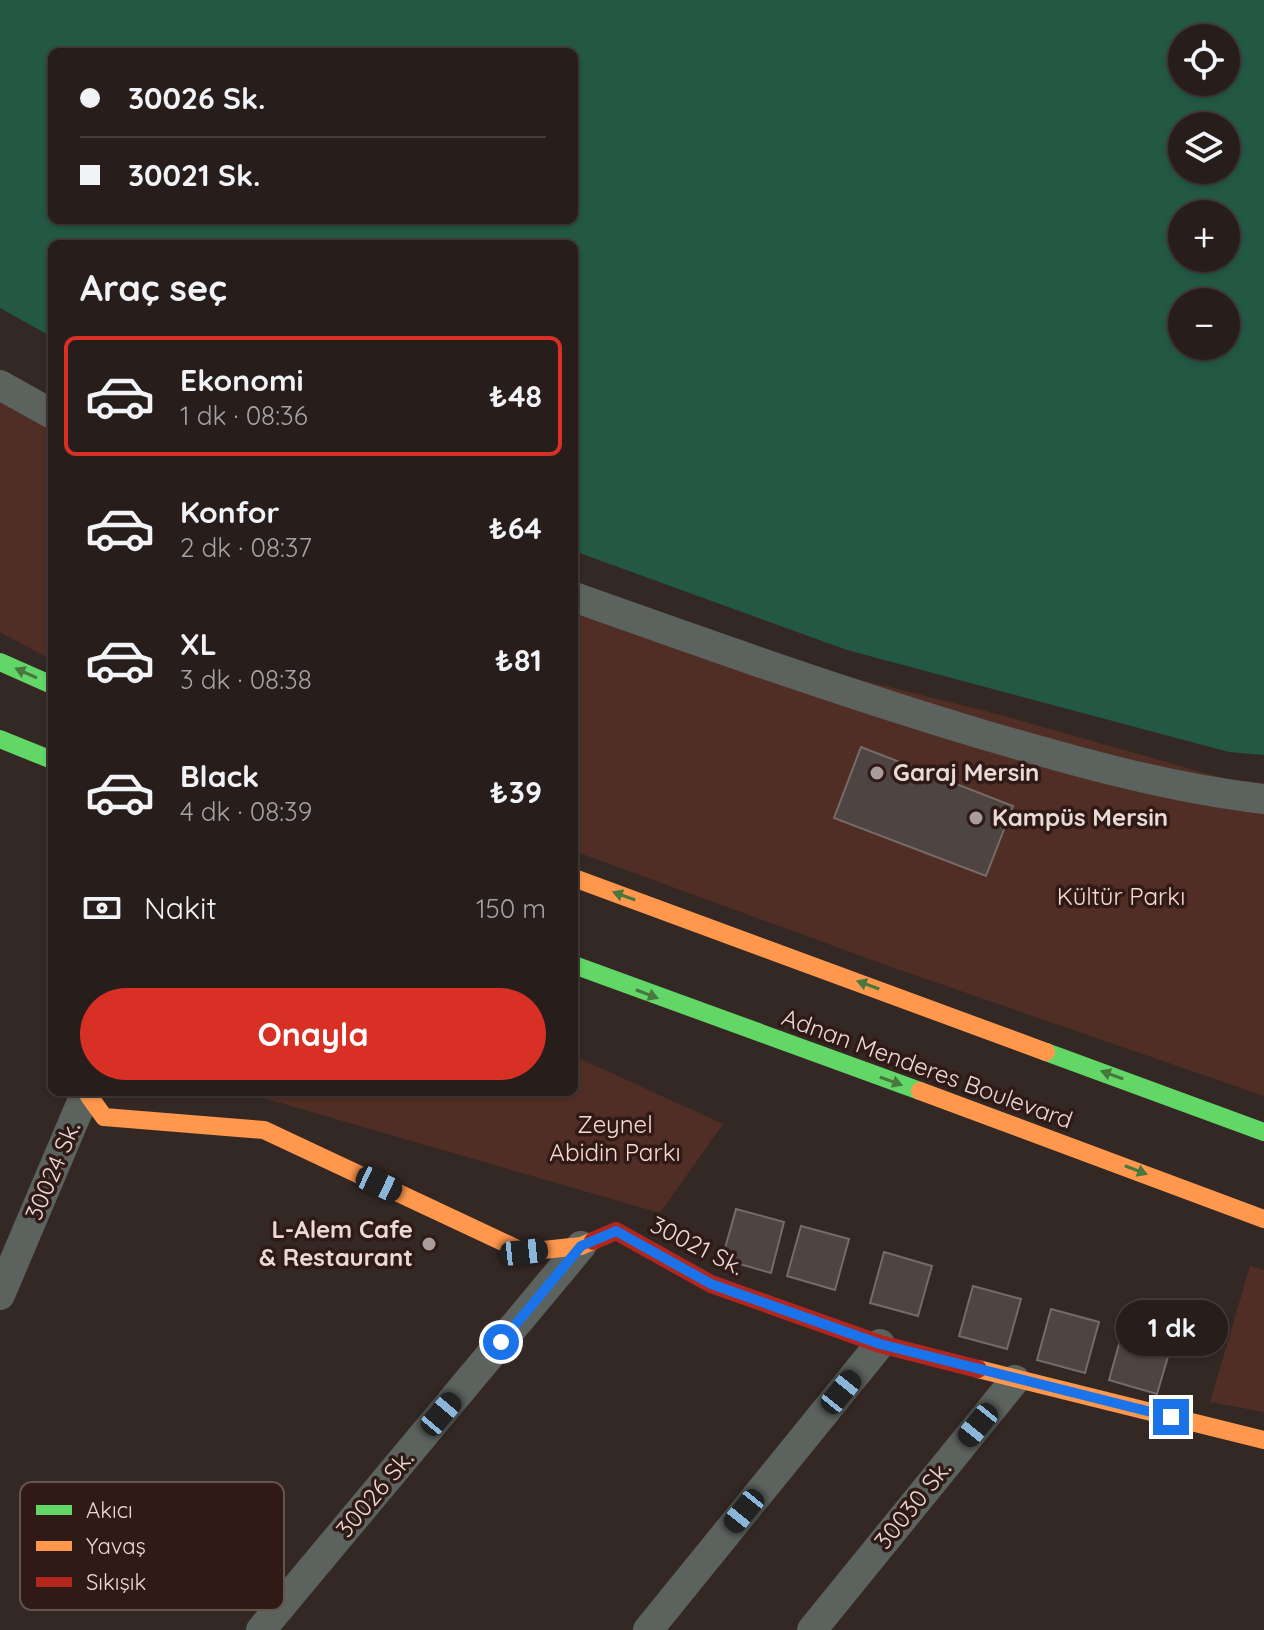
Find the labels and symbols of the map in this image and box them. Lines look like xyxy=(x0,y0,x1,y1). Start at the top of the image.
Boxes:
one-way arrow xyxy=(14,667,38,680)
place label: Garaj Mersin xyxy=(893,757,1039,787)
marker: Garaj Mersin xyxy=(868,764,886,782)
place label: Kampüs Mersin xyxy=(992,802,1168,832)
marker: Kampüs Mersin xyxy=(967,809,985,827)
park label: Kültür Parkı xyxy=(1057,881,1185,911)
one-way arrow xyxy=(612,889,636,902)
one-way arrow xyxy=(856,978,880,991)
one-way arrow xyxy=(635,988,659,1001)
street label: Adnan Menderes Boulevard xyxy=(778,1001,1077,1135)
one-way arrow xyxy=(1100,1069,1124,1081)
one-way arrow xyxy=(879,1076,903,1088)
park label: Zeynel Abidin Parkı xyxy=(549,1109,681,1167)
street label: 30024 Sk. xyxy=(18,1117,86,1224)
car xyxy=(352,1163,406,1205)
one-way arrow xyxy=(1124,1164,1148,1177)
street label: 30021 Sk. xyxy=(646,1209,749,1281)
place label: L-Alem Cafe & Restaurant xyxy=(259,1214,413,1272)
marker: L-Alem Cafe & Restaurant xyxy=(420,1235,438,1253)
car xyxy=(499,1238,549,1266)
callout: 1 dk xyxy=(1115,1301,1227,1357)
route start xyxy=(483,1324,519,1360)
car xyxy=(817,1366,865,1418)
car xyxy=(416,1388,466,1440)
car xyxy=(954,1399,1002,1451)
route end xyxy=(1153,1399,1189,1435)
street label: 30026 Sk. xyxy=(329,1444,419,1543)
street label: 30030 Sk. xyxy=(867,1454,957,1555)
legend xyxy=(20,1482,284,1610)
car xyxy=(720,1485,768,1537)
text: Akıcı xyxy=(86,1496,133,1524)
text: Yavaş xyxy=(86,1532,146,1560)
text: Sıkışık xyxy=(86,1568,146,1596)

